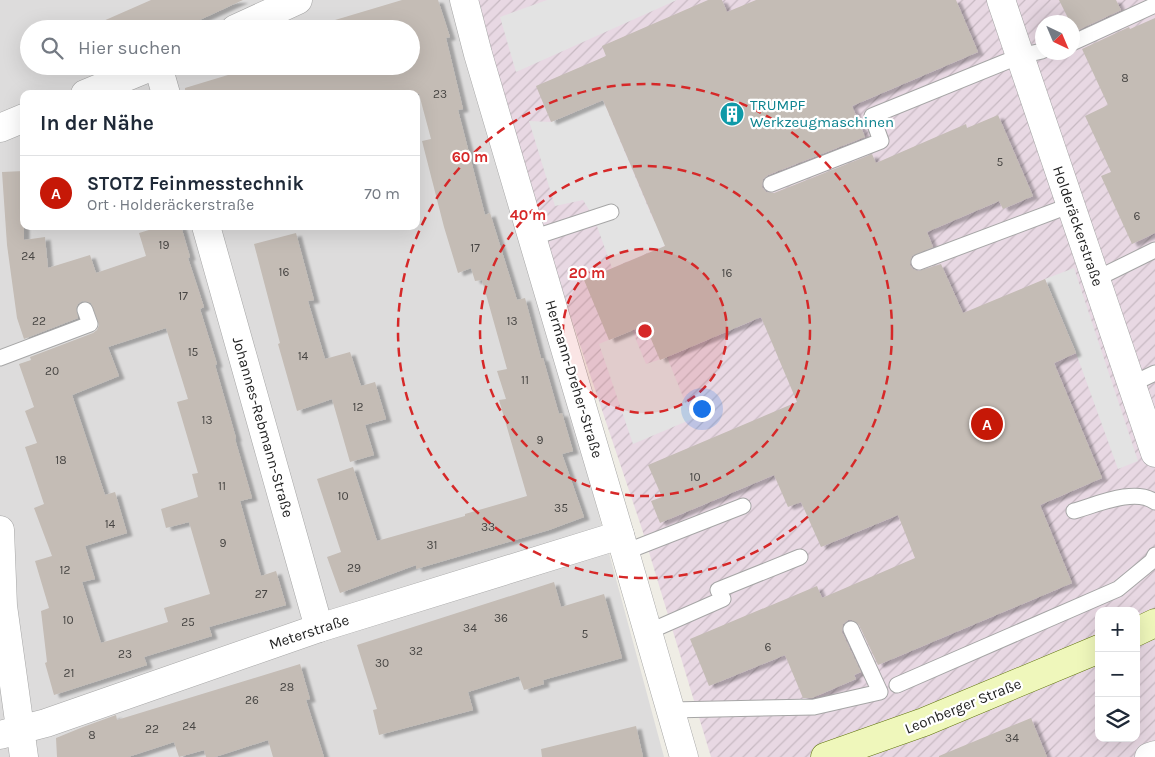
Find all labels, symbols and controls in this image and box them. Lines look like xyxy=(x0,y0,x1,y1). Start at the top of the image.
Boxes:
north arrow xyxy=(1035,15,1080,60)
search box xyxy=(20,20,420,75)
icon: search xyxy=(38,34,66,62)
text: Hier suchen xyxy=(78,37,181,59)
house number: 8 xyxy=(1121,71,1129,85)
house number: 23 xyxy=(433,87,447,101)
place label: TRUMPF Werkzeugmaschinen xyxy=(750,96,894,131)
building icon: TRUMPF Werkzeugmaschinen xyxy=(719,101,745,127)
text: In der Nähe xyxy=(40,111,154,135)
text: 60 m xyxy=(452,148,488,166)
house number: 5 xyxy=(997,155,1004,169)
street label: Holderäckerstraße xyxy=(1049,163,1107,289)
text: STOTZ Feinmesstechnik xyxy=(87,173,304,195)
text: A xyxy=(51,184,61,203)
text: 70 m xyxy=(364,184,400,203)
text: Ort · Holderäckerstraße xyxy=(87,195,254,214)
text: 40 m xyxy=(510,206,546,224)
house number: 6 xyxy=(1134,209,1141,223)
house number: 19 xyxy=(159,238,169,252)
house number: 17 xyxy=(470,241,480,255)
house number: 24 xyxy=(21,249,35,263)
text: 20 m xyxy=(569,264,605,282)
house number: 16 xyxy=(279,265,290,279)
house number: 16 xyxy=(722,266,733,280)
house number: 17 xyxy=(178,289,188,303)
street label: Hermann-Dreher-Straße xyxy=(541,298,607,460)
house number: 22 xyxy=(32,314,46,328)
house number: 13 xyxy=(506,314,518,328)
centre of rings xyxy=(636,322,654,340)
street label: Johannes-Rebmann-Straße xyxy=(229,335,297,519)
house number: 15 xyxy=(188,345,199,359)
house number: 14 xyxy=(298,349,309,363)
house number: 20 xyxy=(45,364,59,378)
house number: 11 xyxy=(521,373,529,387)
your location xyxy=(689,396,715,422)
house number: 12 xyxy=(353,400,364,414)
pin: A xyxy=(971,405,1003,443)
house number: 13 xyxy=(201,413,213,427)
house number: 9 xyxy=(537,433,544,447)
house number: 18 xyxy=(55,453,67,467)
house number: 10 xyxy=(689,470,701,484)
house number: 11 xyxy=(218,479,226,493)
house number: 10 xyxy=(337,489,349,503)
house number: 35 xyxy=(554,501,568,515)
house number: 14 xyxy=(105,517,116,531)
house number: 33 xyxy=(481,520,495,534)
house number: 9 xyxy=(220,536,227,550)
house number: 31 xyxy=(426,538,438,552)
house number: 29 xyxy=(347,561,361,575)
house number: 12 xyxy=(60,563,71,577)
house number: 27 xyxy=(255,587,268,601)
map controls xyxy=(1095,607,1140,742)
button: + xyxy=(1095,607,1140,652)
street label: Meterstraße xyxy=(267,611,351,653)
house number: 36 xyxy=(494,611,508,625)
house number: 10 xyxy=(62,613,74,627)
house number: 25 xyxy=(181,615,195,629)
house number: 34 xyxy=(463,621,477,635)
house number: 5 xyxy=(582,627,589,641)
house number: 6 xyxy=(765,640,772,654)
house number: 32 xyxy=(409,644,423,658)
house number: 23 xyxy=(118,647,132,661)
button: − xyxy=(1095,652,1140,697)
house number: 30 xyxy=(375,656,389,670)
house number: 21 xyxy=(64,666,74,680)
street label: Leonberger Straße xyxy=(902,674,1024,738)
house number: 28 xyxy=(280,680,294,694)
house number: 26 xyxy=(245,693,259,707)
button: layers xyxy=(1095,697,1140,742)
house number: 24 xyxy=(182,719,196,733)
house number: 22 xyxy=(145,722,159,736)
house number: 8 xyxy=(88,728,96,742)
house number: 34 xyxy=(1005,731,1019,745)

